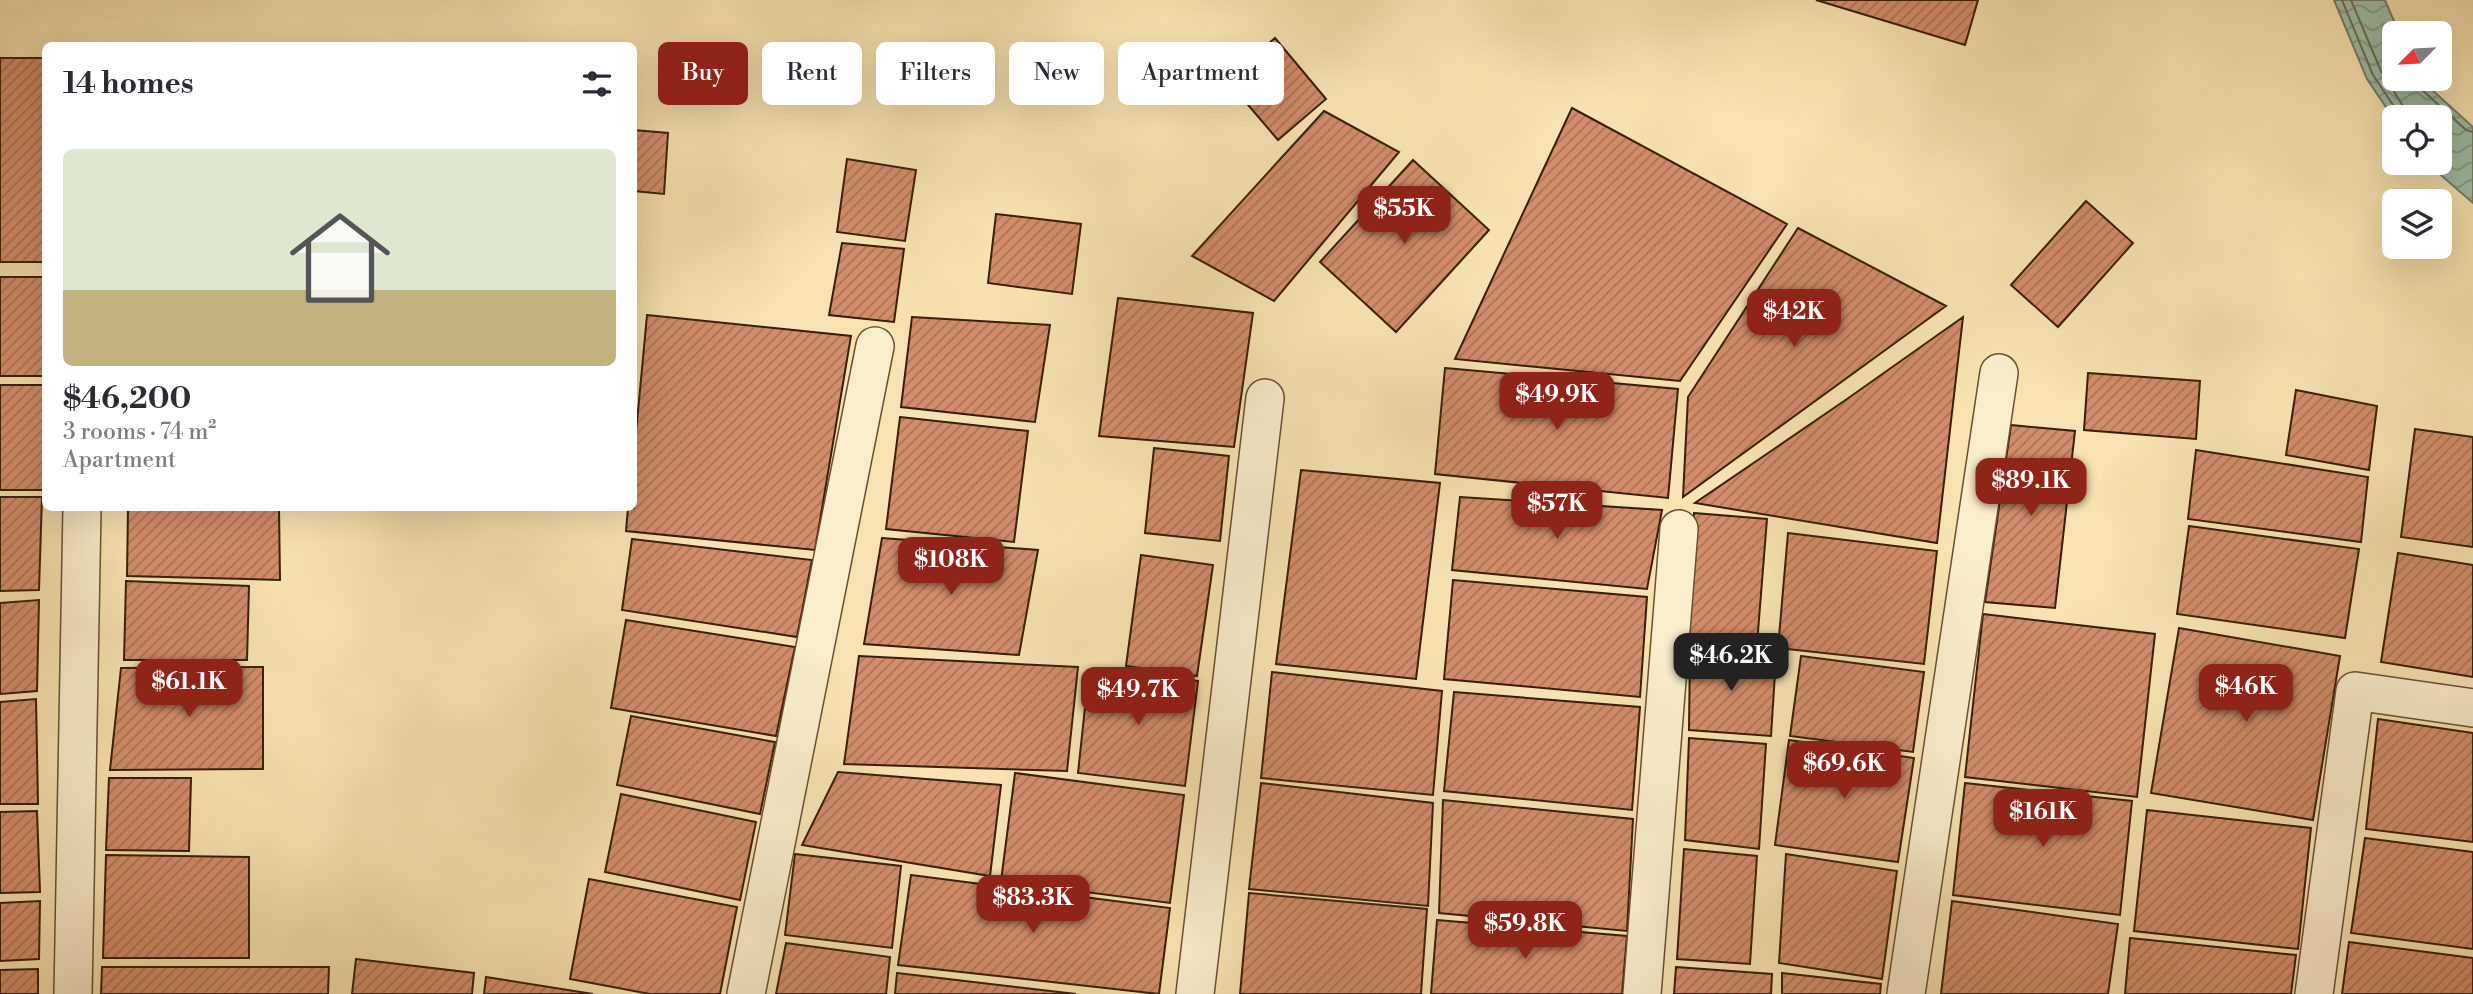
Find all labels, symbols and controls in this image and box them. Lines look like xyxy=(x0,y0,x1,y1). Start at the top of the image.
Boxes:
north arrow xyxy=(2382,21,2452,91)
map controls xyxy=(2382,21,2452,259)
chip: Buy xyxy=(658,42,748,105)
chip: Rent xyxy=(762,42,862,105)
chip: Filters xyxy=(876,42,995,105)
chip: New xyxy=(1009,42,1104,105)
chip: Apartment xyxy=(1118,42,1284,105)
text: 14 homes xyxy=(63,65,194,103)
icon: filters xyxy=(578,65,616,103)
button: locate xyxy=(2382,105,2452,175)
pin: $55K xyxy=(1363,187,1445,246)
button: layers xyxy=(2382,189,2452,259)
icon: home xyxy=(277,195,403,321)
text: $55K xyxy=(1374,195,1434,223)
pin: $42K xyxy=(1753,290,1835,349)
text: $42K xyxy=(1763,298,1825,326)
pin: $49.9K xyxy=(1500,372,1614,432)
text: $46,200 xyxy=(63,380,191,418)
text: $49.9K xyxy=(1515,381,1599,409)
text: 3 rooms · 74 m² xyxy=(63,418,216,446)
text: Apartment xyxy=(63,446,176,474)
pin: $89.1K xyxy=(1974,458,2088,518)
text: $89.1K xyxy=(1992,467,2070,495)
pin: $57K xyxy=(1516,482,1598,541)
text: $57K xyxy=(1527,490,1587,518)
pin: $108K xyxy=(902,538,1000,597)
text: $108K xyxy=(914,546,988,574)
pin: $46.2K xyxy=(1674,634,1788,693)
text: $46.2K xyxy=(1690,642,1772,670)
pin: $61.1K xyxy=(132,660,246,719)
pin: $46K xyxy=(2205,664,2287,724)
text: $61.1K xyxy=(152,668,226,696)
pin: $49.7K xyxy=(1081,668,1195,727)
text: $46K xyxy=(2215,673,2277,701)
text: $49.7K xyxy=(1097,676,1179,704)
pin: $69.6K xyxy=(1787,742,1901,801)
text: $69.6K xyxy=(1803,750,1885,778)
pin: $161K xyxy=(1994,790,2092,849)
text: $161K xyxy=(2009,798,2077,826)
pin: $83.3K xyxy=(976,876,1090,935)
text: $83.3K xyxy=(993,884,1073,912)
pin: $59.8K xyxy=(1468,902,1582,961)
text: $59.8K xyxy=(1484,910,1566,938)

